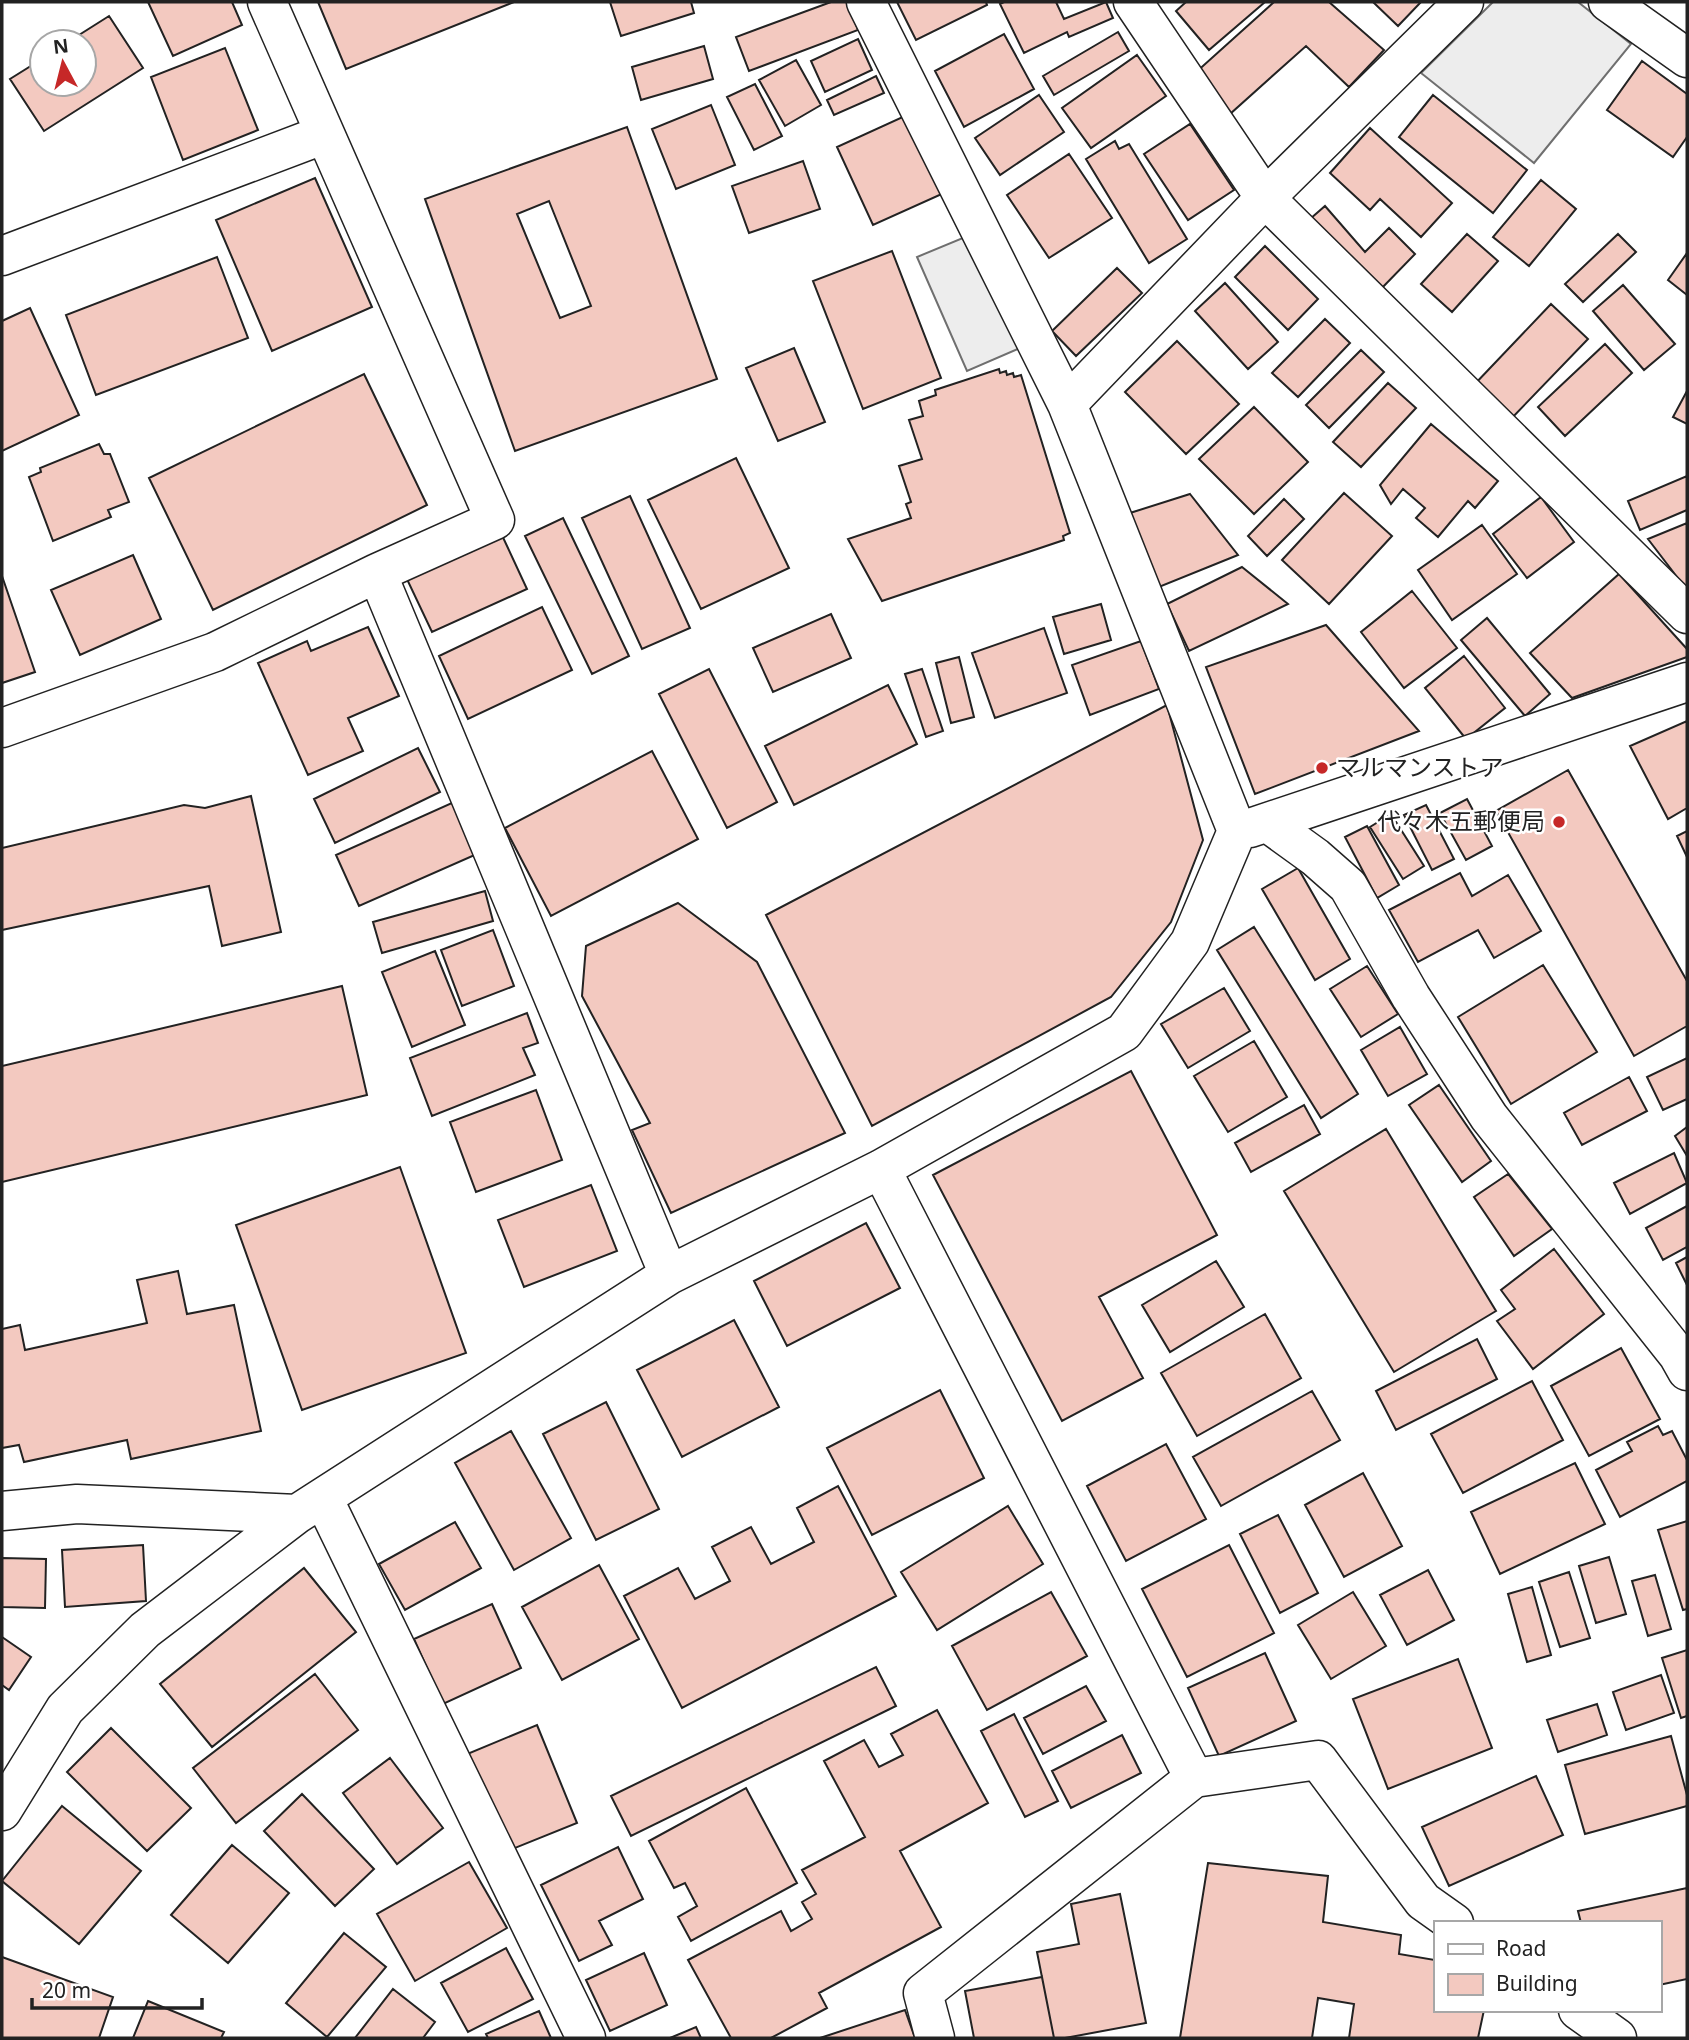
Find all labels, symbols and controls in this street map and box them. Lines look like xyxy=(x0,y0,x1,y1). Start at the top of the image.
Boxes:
north arrow xyxy=(28,28,98,98)
text: N xyxy=(52,32,70,60)
place label: マルマンストア xyxy=(1336,750,1504,783)
marker: マルマンストア xyxy=(1314,760,1330,776)
place label: 代々木五郵便局 xyxy=(1377,804,1545,837)
marker: 代々木五郵便局 xyxy=(1551,814,1567,830)
legend xyxy=(1434,1921,1661,2012)
text: Road xyxy=(1496,1934,1546,1962)
scale bar xyxy=(32,1966,201,2010)
text: Building xyxy=(1496,1969,1578,1997)
text: 20 m xyxy=(42,1976,91,2004)

